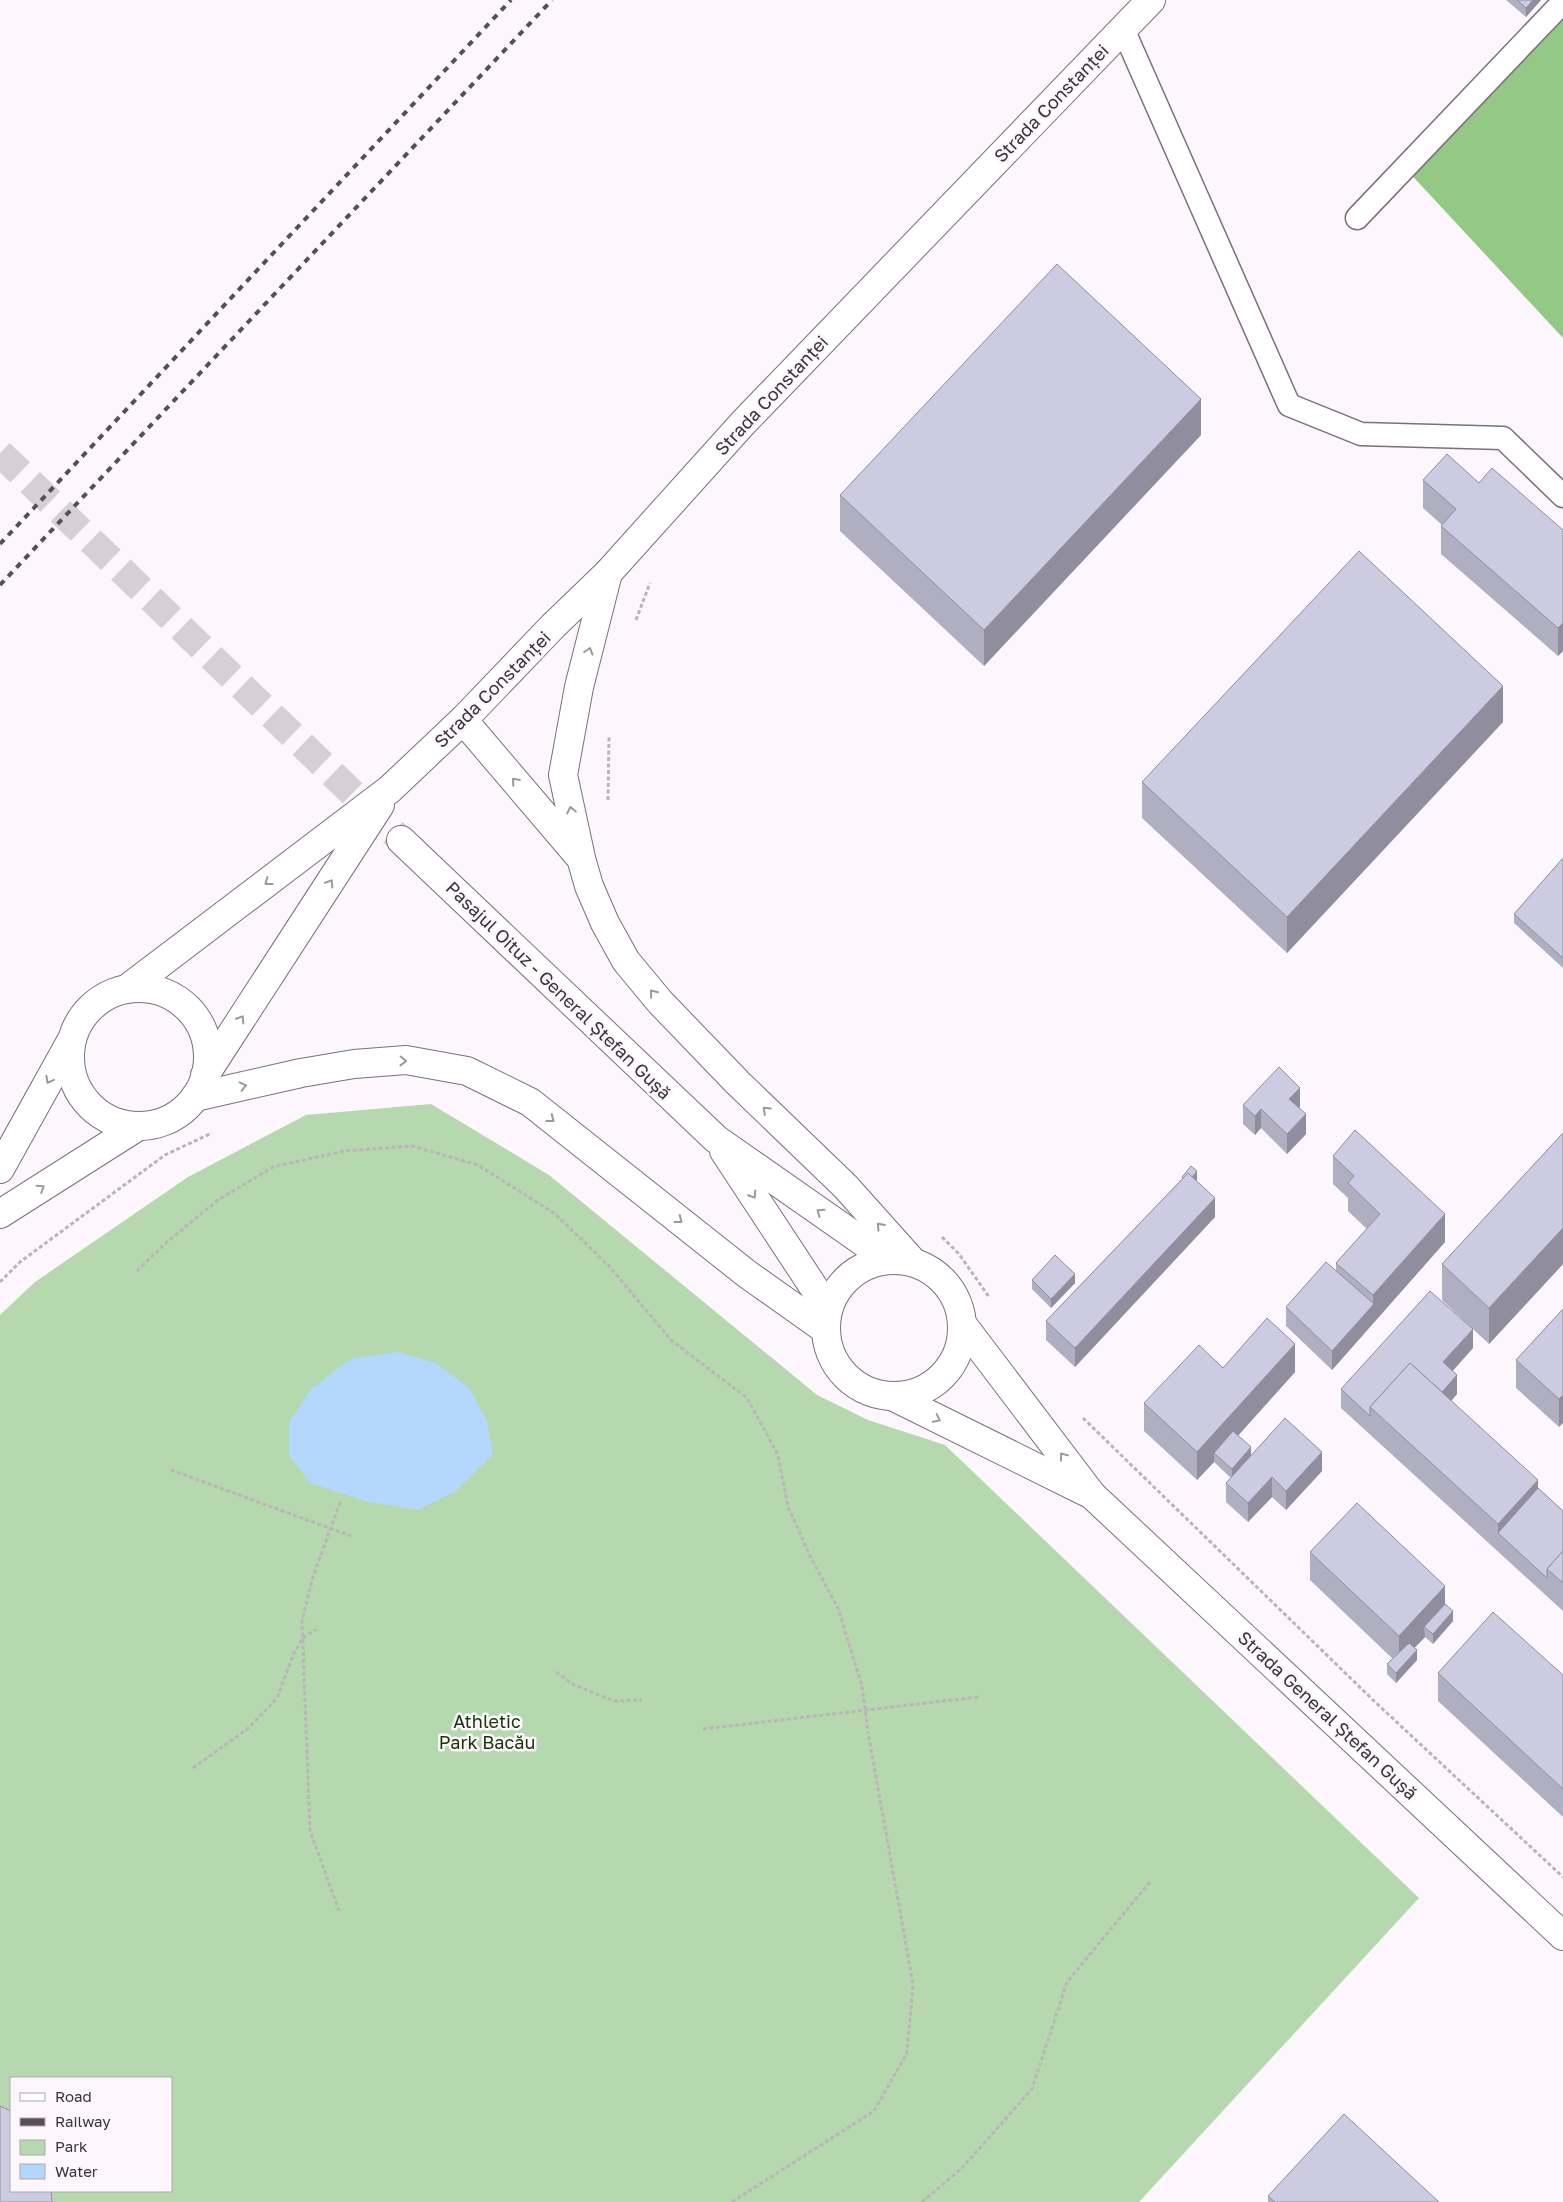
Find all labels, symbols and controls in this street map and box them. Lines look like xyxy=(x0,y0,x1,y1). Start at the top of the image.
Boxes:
street label: Strada Constanței xyxy=(989,39,1113,167)
street label: Strada Constanței xyxy=(710,331,832,459)
street label: Strada Constanței xyxy=(429,626,555,752)
one-way arrow xyxy=(584,648,594,656)
one-way arrow xyxy=(512,777,521,786)
one-way arrow xyxy=(566,806,576,815)
one-way arrow xyxy=(264,876,274,885)
street label: Pasajul Oituz - General Ștefan Gușă xyxy=(442,876,676,1104)
one-way arrow xyxy=(323,879,333,888)
one-way arrow xyxy=(650,990,659,999)
one-way arrow xyxy=(235,1016,245,1025)
one-way arrow xyxy=(400,1056,407,1066)
one-way arrow xyxy=(45,1075,55,1084)
one-way arrow xyxy=(238,1081,247,1092)
one-way arrow xyxy=(763,1107,772,1116)
one-way arrow xyxy=(546,1113,555,1122)
one-way arrow xyxy=(35,1185,45,1194)
one-way arrow xyxy=(747,1189,756,1198)
one-way arrow xyxy=(816,1209,826,1218)
one-way arrow xyxy=(673,1214,682,1222)
one-way arrow xyxy=(877,1222,886,1231)
one-way arrow xyxy=(932,1413,941,1423)
one-way arrow xyxy=(1060,1453,1068,1462)
street label: Strada General Ștefan Gușă xyxy=(1234,1626,1422,1804)
park label: Athletic Park Bacău xyxy=(439,1710,535,1753)
legend xyxy=(10,2077,172,2192)
text: Road xyxy=(55,2087,92,2105)
text: Railway xyxy=(55,2112,111,2130)
text: Park xyxy=(55,2137,88,2155)
text: Water xyxy=(55,2162,98,2180)

